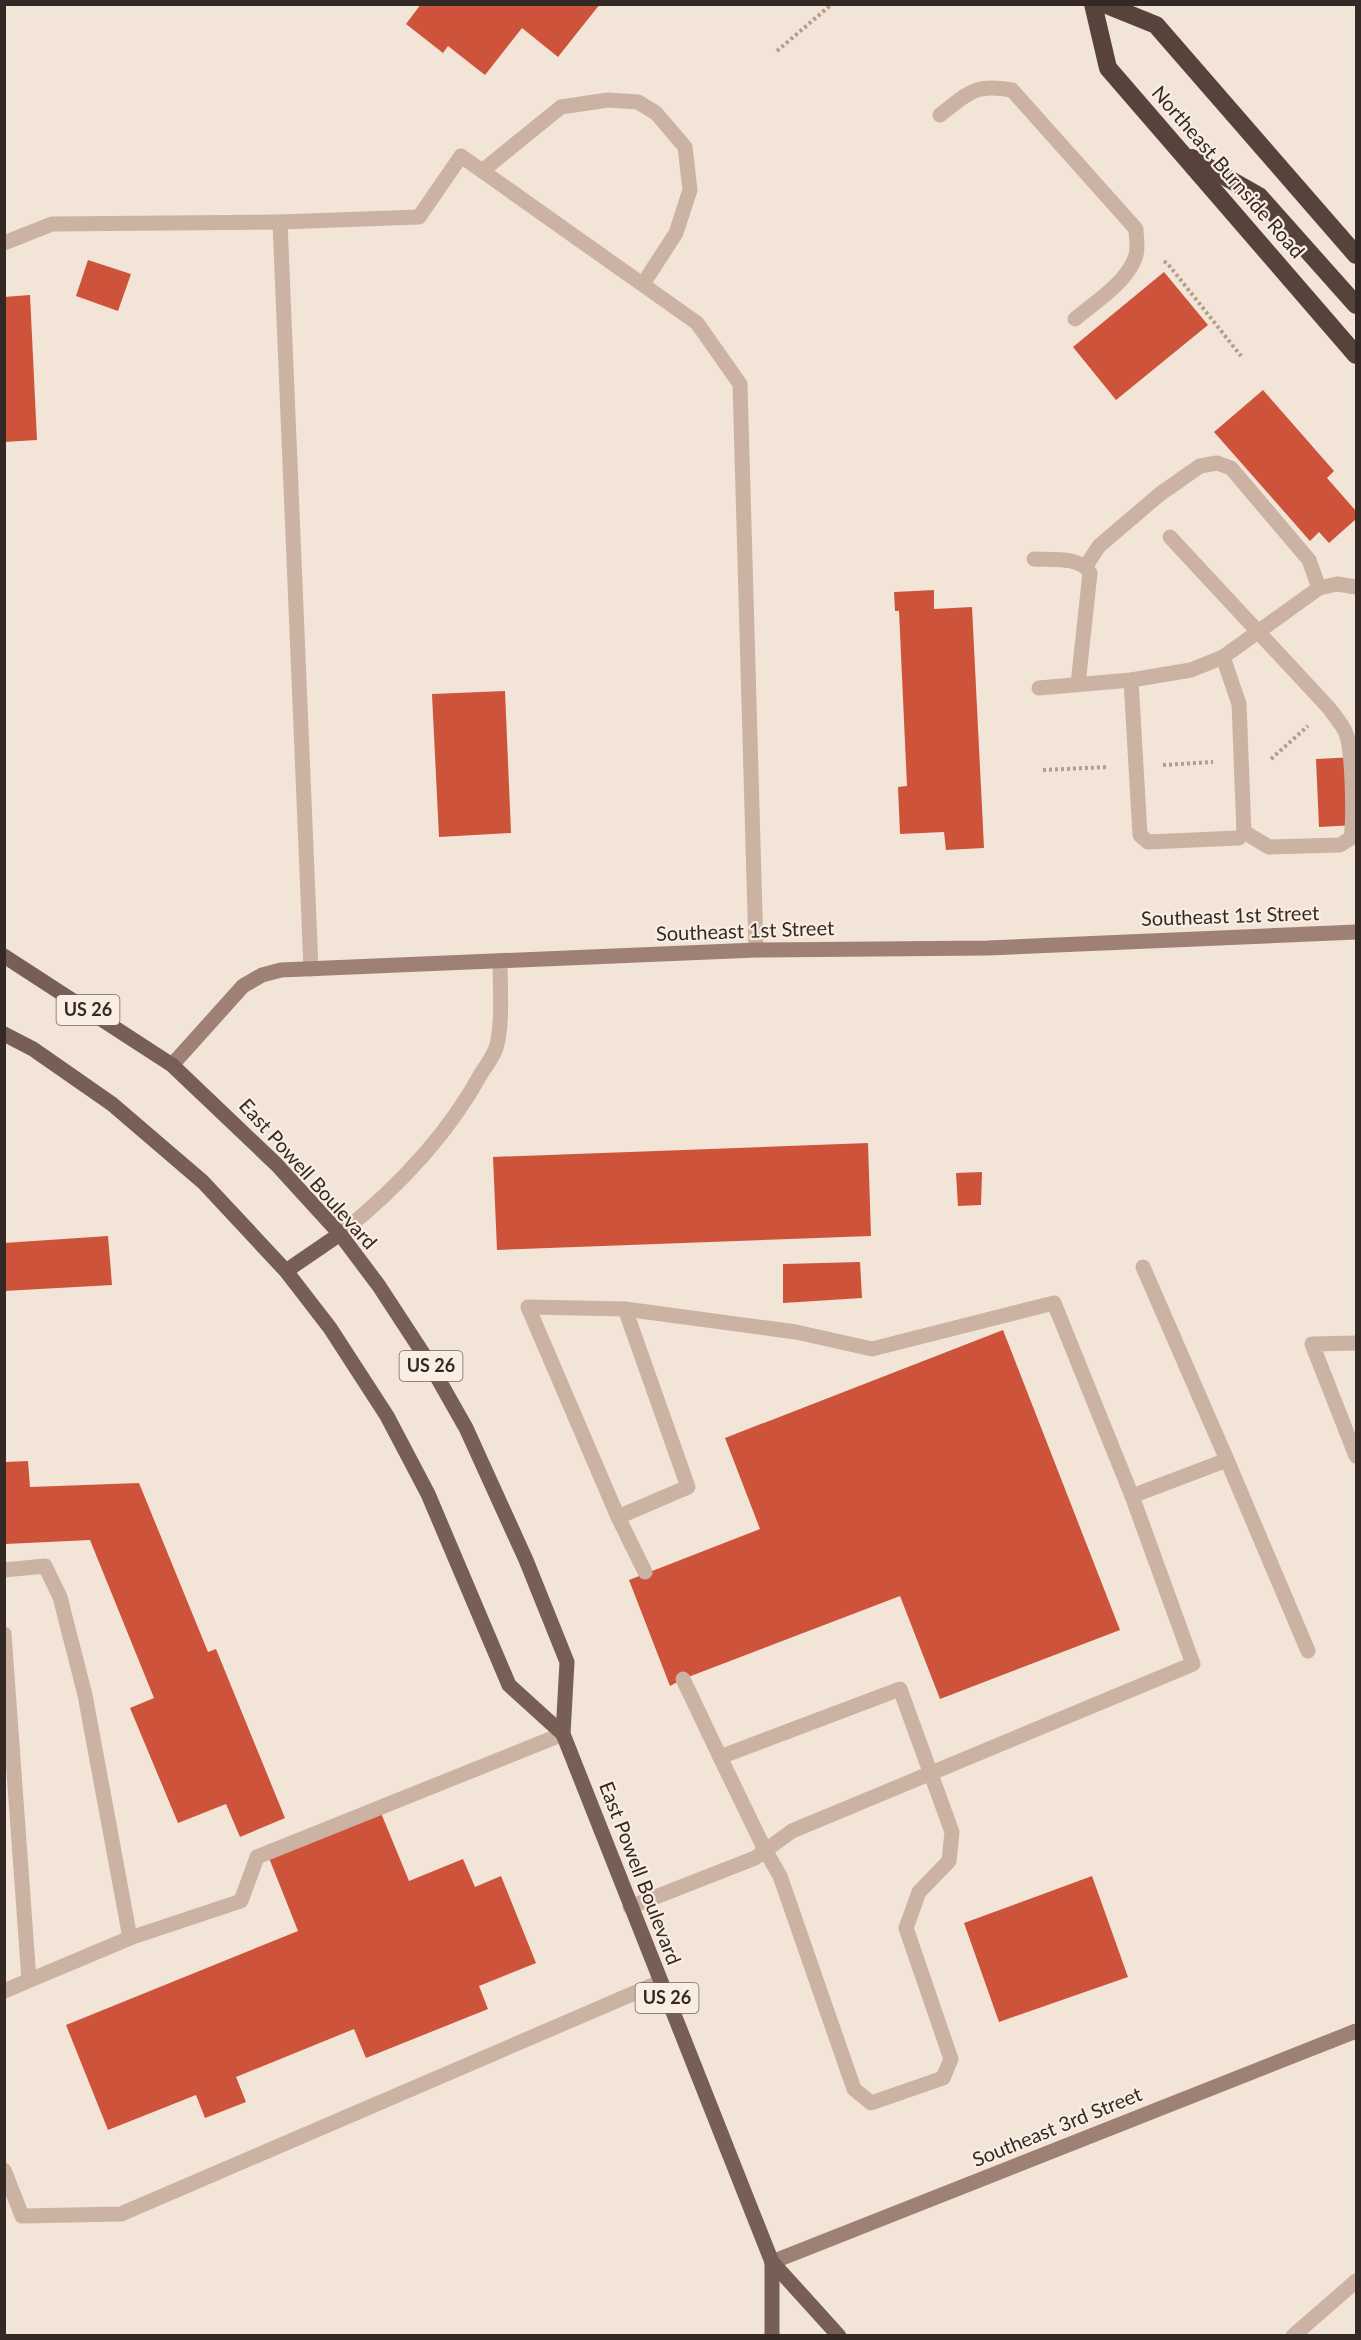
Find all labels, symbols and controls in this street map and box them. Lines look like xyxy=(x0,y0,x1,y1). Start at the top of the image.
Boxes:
street label: Northeast Burnside Road xyxy=(1147,80,1310,262)
street label: Southeast 1st Street xyxy=(1140,900,1319,930)
street label: Southeast 1st Street xyxy=(655,915,834,945)
road number: US 26 xyxy=(56,995,119,1025)
street label: East Powell Boulevard xyxy=(235,1093,383,1253)
road number: US 26 xyxy=(400,1351,462,1381)
street label: East Powell Boulevard xyxy=(595,1778,687,1968)
road number: US 26 xyxy=(636,1983,698,2013)
street label: Southeast 3rd Street xyxy=(968,2081,1145,2171)

